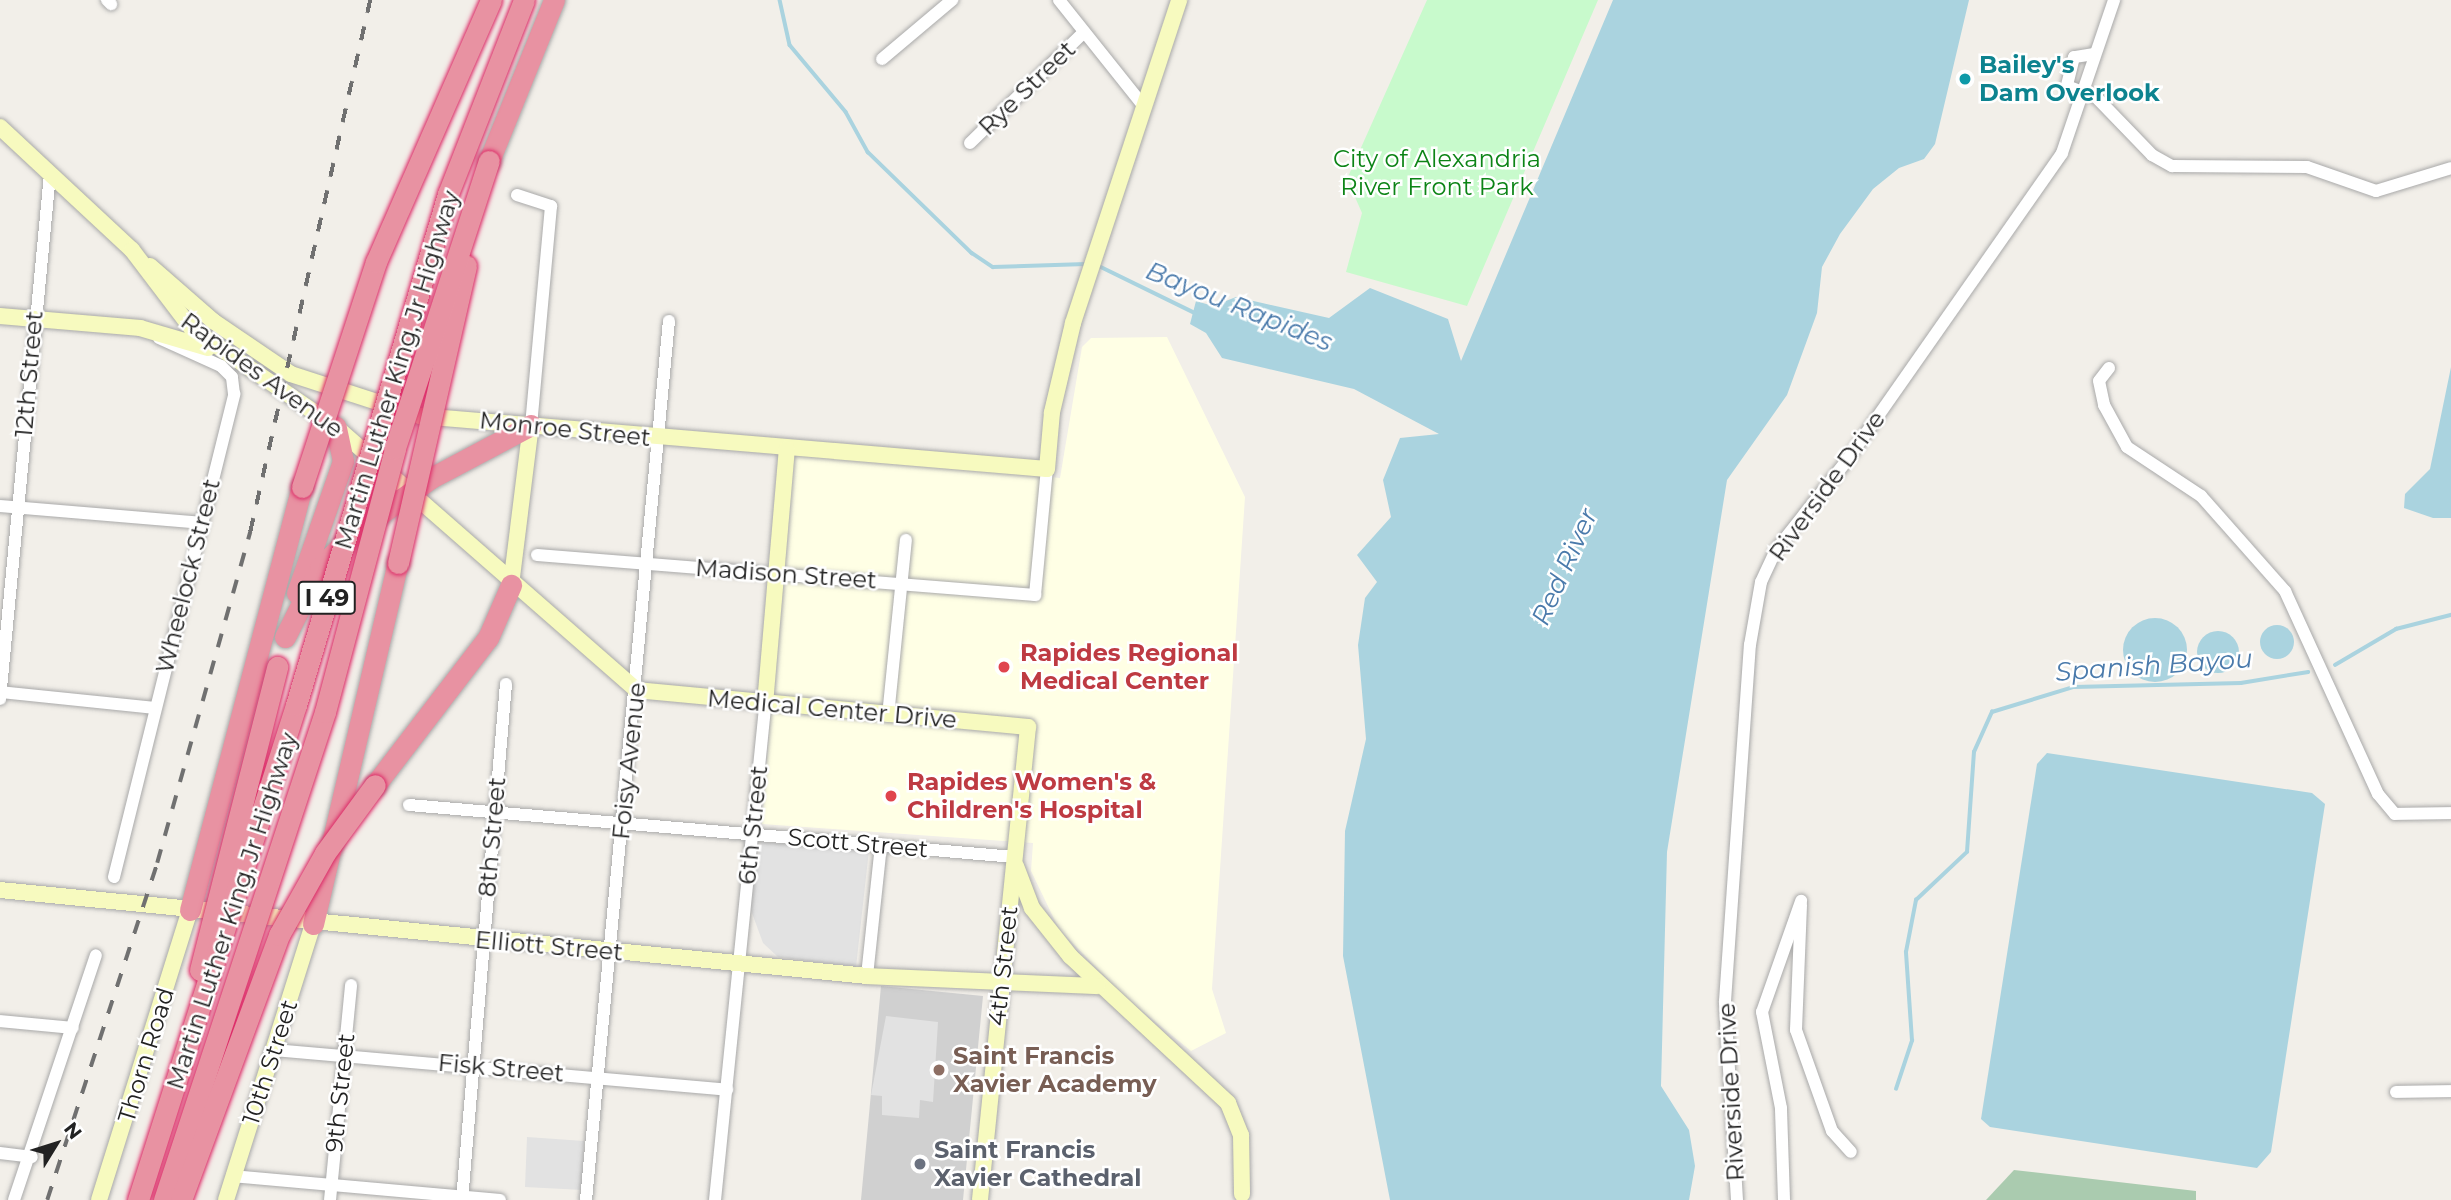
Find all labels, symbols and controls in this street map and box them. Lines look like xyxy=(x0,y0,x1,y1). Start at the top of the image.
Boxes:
street label: Rye Street xyxy=(973,35,1081,141)
place label: Bailey's Dam Overlook xyxy=(1979,51,2160,107)
marker: Bailey's Dam Overlook xyxy=(1957,71,1973,87)
park label: City of Alexandria River Front Park xyxy=(1333,145,1541,201)
street label: Martin Luther King, Jr Highway xyxy=(329,187,465,553)
water label: Bayou Rapides xyxy=(1141,255,1337,359)
street label: Rapides Avenue xyxy=(175,306,349,444)
street label: 12th Street xyxy=(9,309,49,439)
street label: Riverside Drive xyxy=(1763,405,1891,567)
street label: Monroe Street xyxy=(478,406,652,452)
street label: Wheelock Street xyxy=(150,476,226,676)
water label: Red River xyxy=(1525,504,1605,630)
street label: Madison Street xyxy=(694,553,878,595)
road number: I 49 xyxy=(297,578,357,618)
place label: Rapides Regional Medical Center xyxy=(1020,639,1239,695)
water label: Spanish Bayou xyxy=(2054,644,2254,688)
marker: Rapides Regional Medical Center xyxy=(994,657,1014,677)
street label: Foisy Avenue xyxy=(606,681,652,841)
street label: Medical Center Drive xyxy=(706,684,958,734)
street label: Martin Luther King, Jr Highway xyxy=(161,729,303,1093)
street label: 6th Street xyxy=(732,764,774,886)
place label: Rapides Women's & Children's Hospital xyxy=(907,768,1156,824)
street label: 8th Street xyxy=(472,776,512,898)
marker: Rapides Women's & Children's Hospital xyxy=(881,786,901,806)
street label: Scott Street xyxy=(786,823,930,863)
street label: 4th Street xyxy=(982,904,1024,1028)
street label: Elliott Street xyxy=(474,925,624,967)
street label: Thorn Road xyxy=(112,984,180,1126)
street label: 10th Street xyxy=(236,996,304,1128)
street label: Riverside Drive xyxy=(1712,1002,1750,1182)
street label: 9th Street xyxy=(319,1032,361,1154)
place label: Saint Francis Xavier Academy xyxy=(953,1042,1157,1098)
street label: Fisk Street xyxy=(437,1048,565,1088)
marker: Saint Francis Xavier Academy xyxy=(931,1062,947,1078)
north arrow xyxy=(21,1109,91,1179)
text: N xyxy=(59,1118,87,1144)
place label: Saint Francis Xavier Cathedral xyxy=(934,1136,1142,1192)
marker: Saint Francis Xavier Cathedral xyxy=(912,1156,928,1172)

